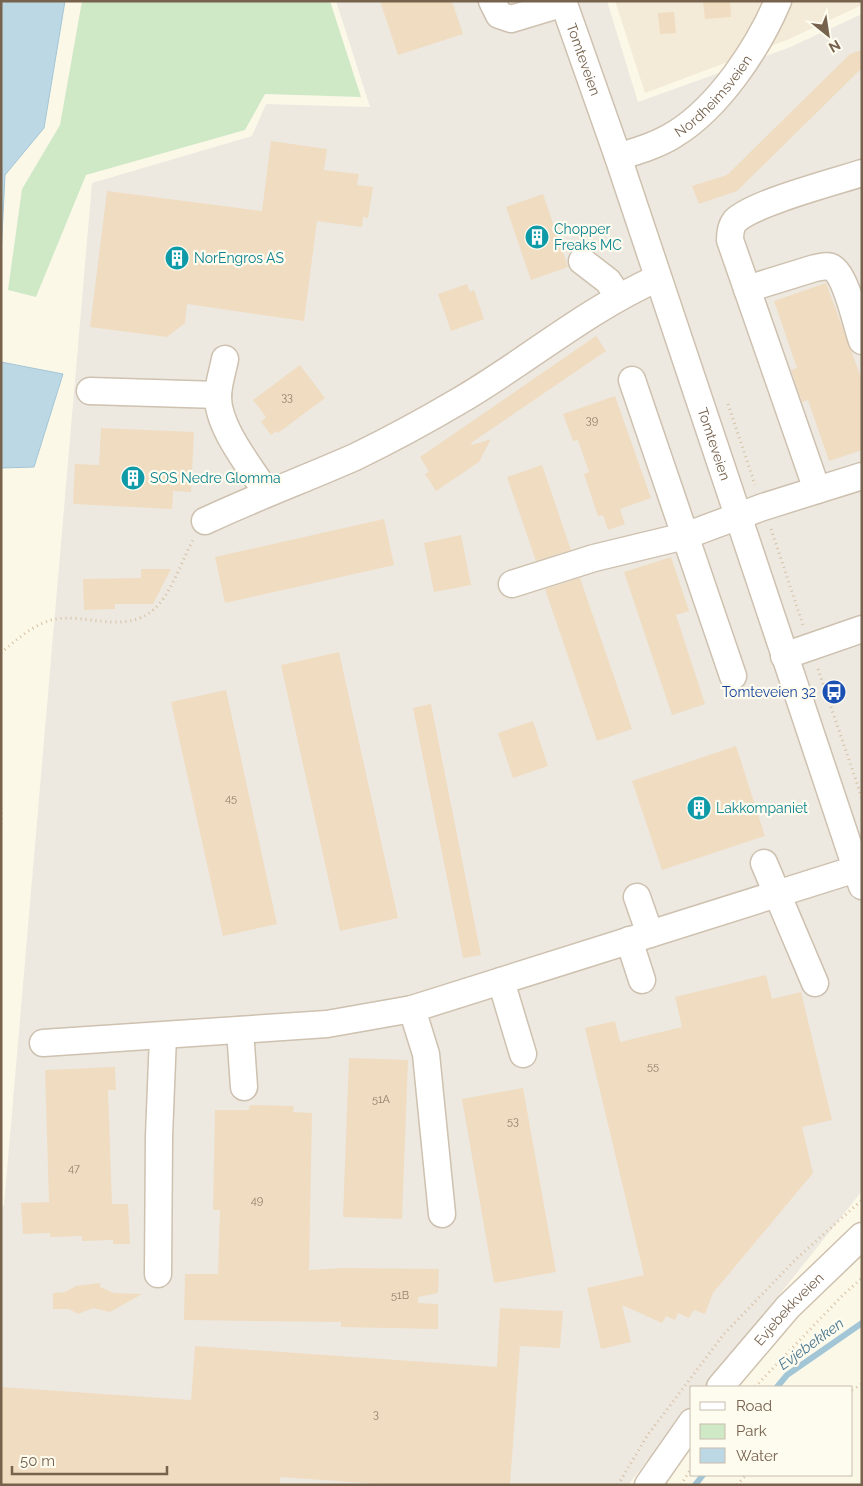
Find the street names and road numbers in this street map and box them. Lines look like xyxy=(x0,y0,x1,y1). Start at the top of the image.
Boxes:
street label: Tomteveien xyxy=(563,21,604,98)
street label: Nordheimsveien xyxy=(671,52,755,140)
street label: Tomteveien xyxy=(694,406,734,482)
street label: Evjebekkveien xyxy=(751,1269,827,1349)

